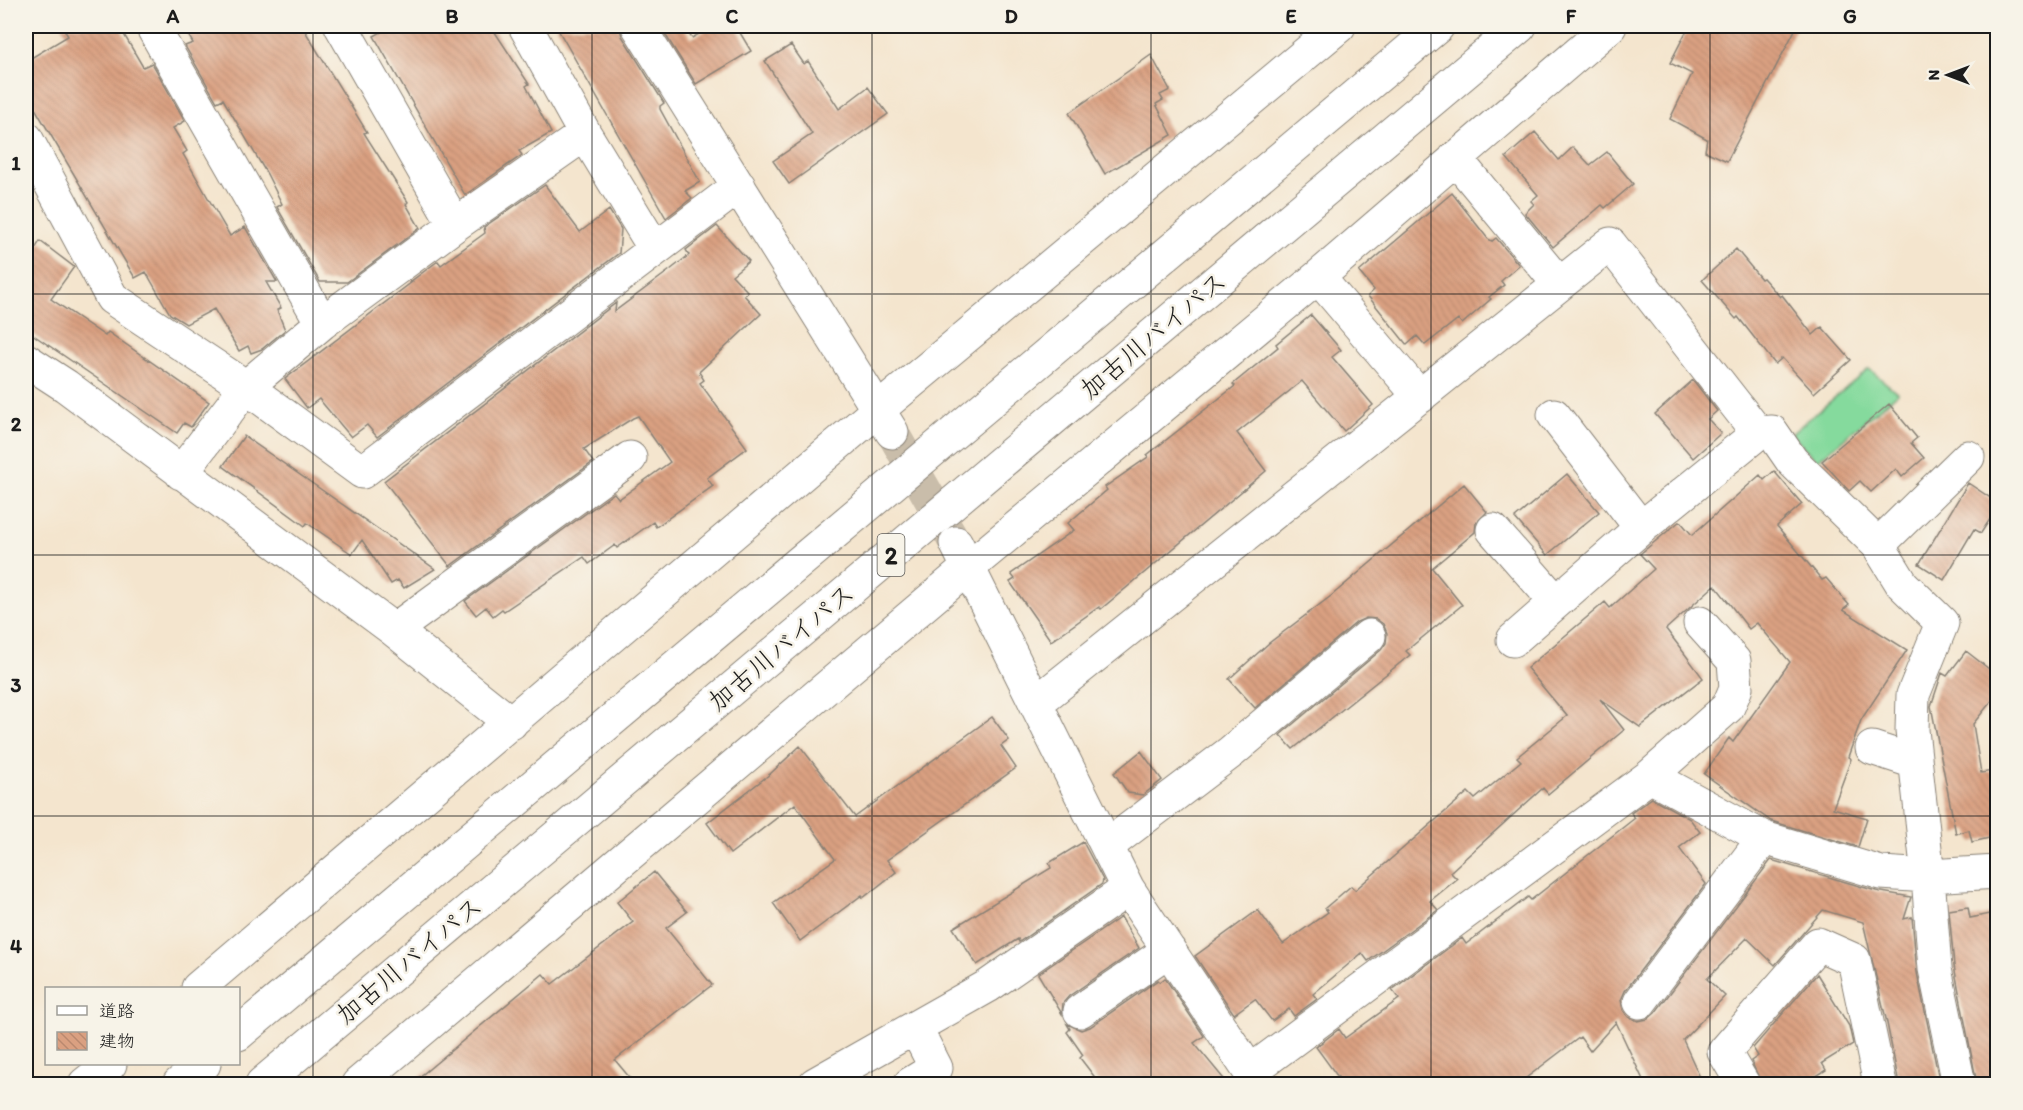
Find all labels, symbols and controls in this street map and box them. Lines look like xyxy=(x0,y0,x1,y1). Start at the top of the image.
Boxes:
text: A xyxy=(166,4,180,28)
text: B xyxy=(446,4,459,28)
text: C xyxy=(726,4,739,28)
text: D xyxy=(1004,4,1018,28)
text: E xyxy=(1285,4,1297,28)
text: F xyxy=(1566,4,1577,28)
text: G xyxy=(1843,4,1857,28)
north arrow xyxy=(1918,45,1978,105)
text: N xyxy=(1924,70,1943,80)
text: 1 xyxy=(11,151,21,175)
street label: 加古川バイパス xyxy=(1073,264,1233,406)
text: 2 xyxy=(11,412,22,436)
road number: 2 xyxy=(878,534,904,576)
street label: 加古川バイパス xyxy=(701,576,861,718)
text: 3 xyxy=(11,673,22,697)
street label: 加古川バイパス xyxy=(329,889,489,1031)
text: 4 xyxy=(10,934,22,958)
legend xyxy=(45,987,240,1065)
text: 道路 xyxy=(99,1000,135,1022)
text: 建物 xyxy=(99,1030,135,1052)

